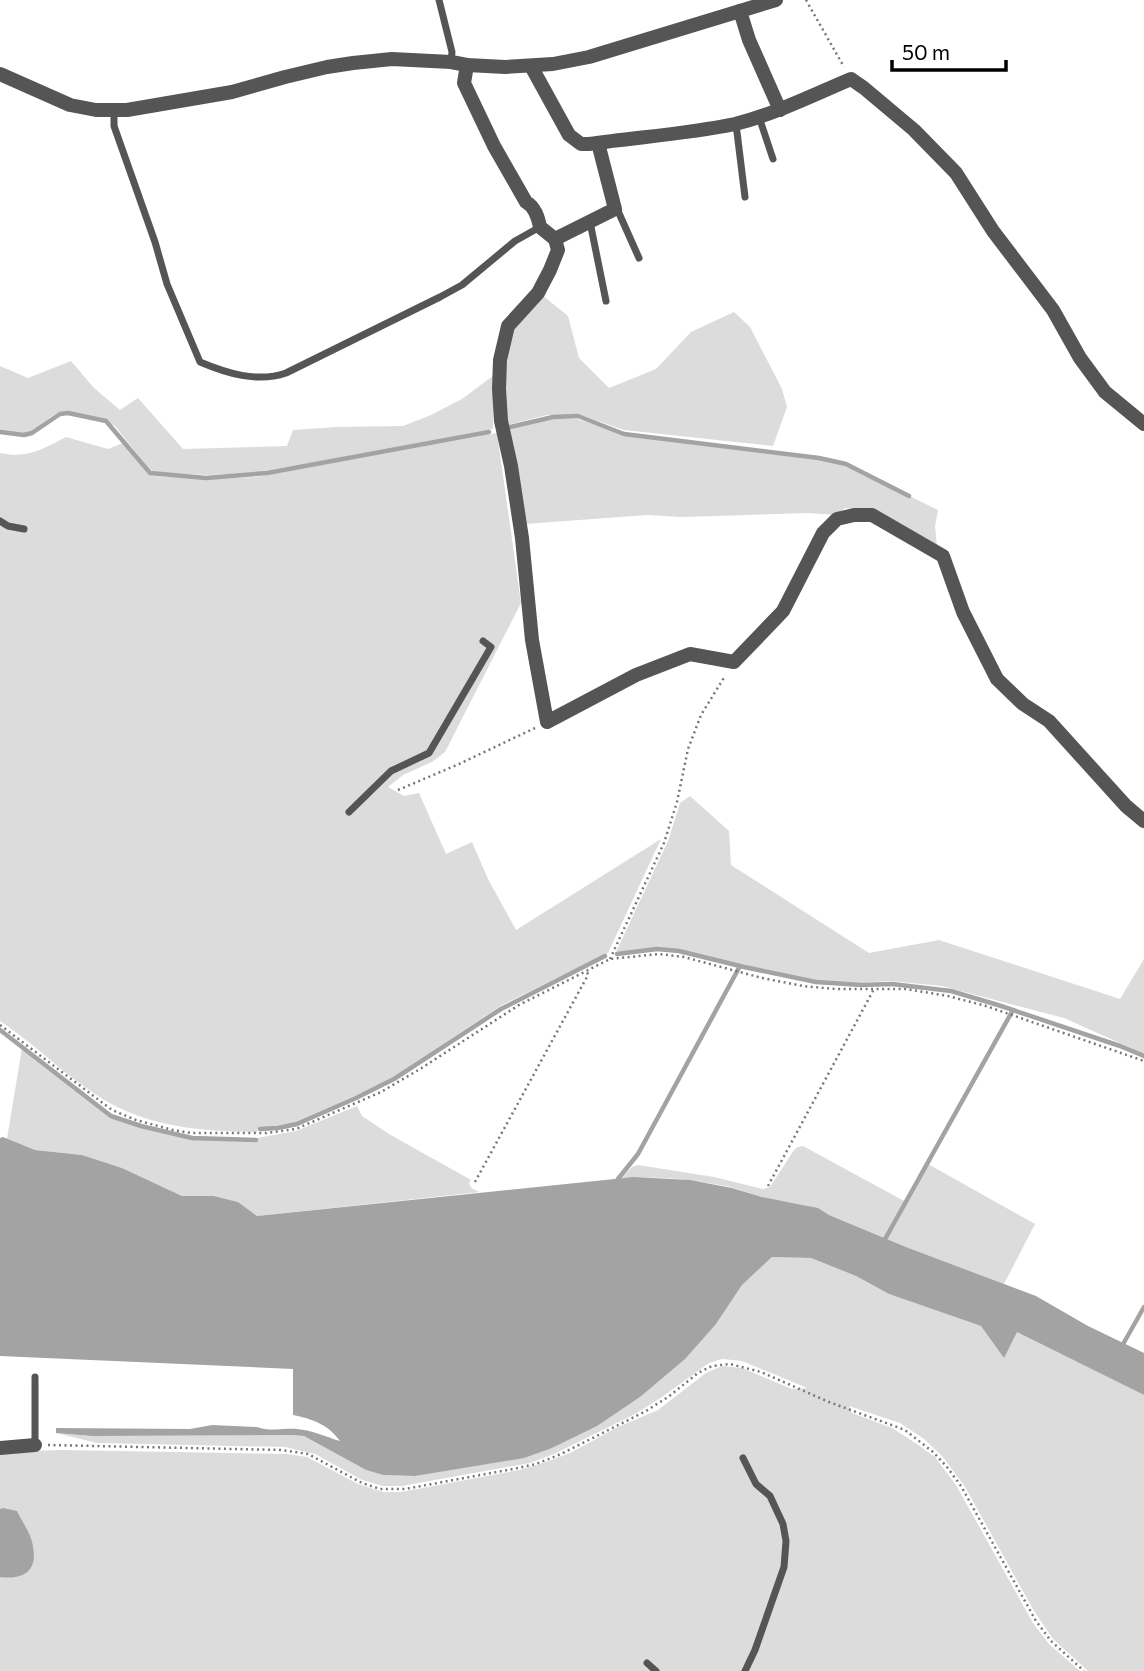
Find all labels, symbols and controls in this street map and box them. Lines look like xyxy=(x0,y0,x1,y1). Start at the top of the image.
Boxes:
scale bar xyxy=(892,28,1006,72)
text: 50 m xyxy=(902,39,950,64)

